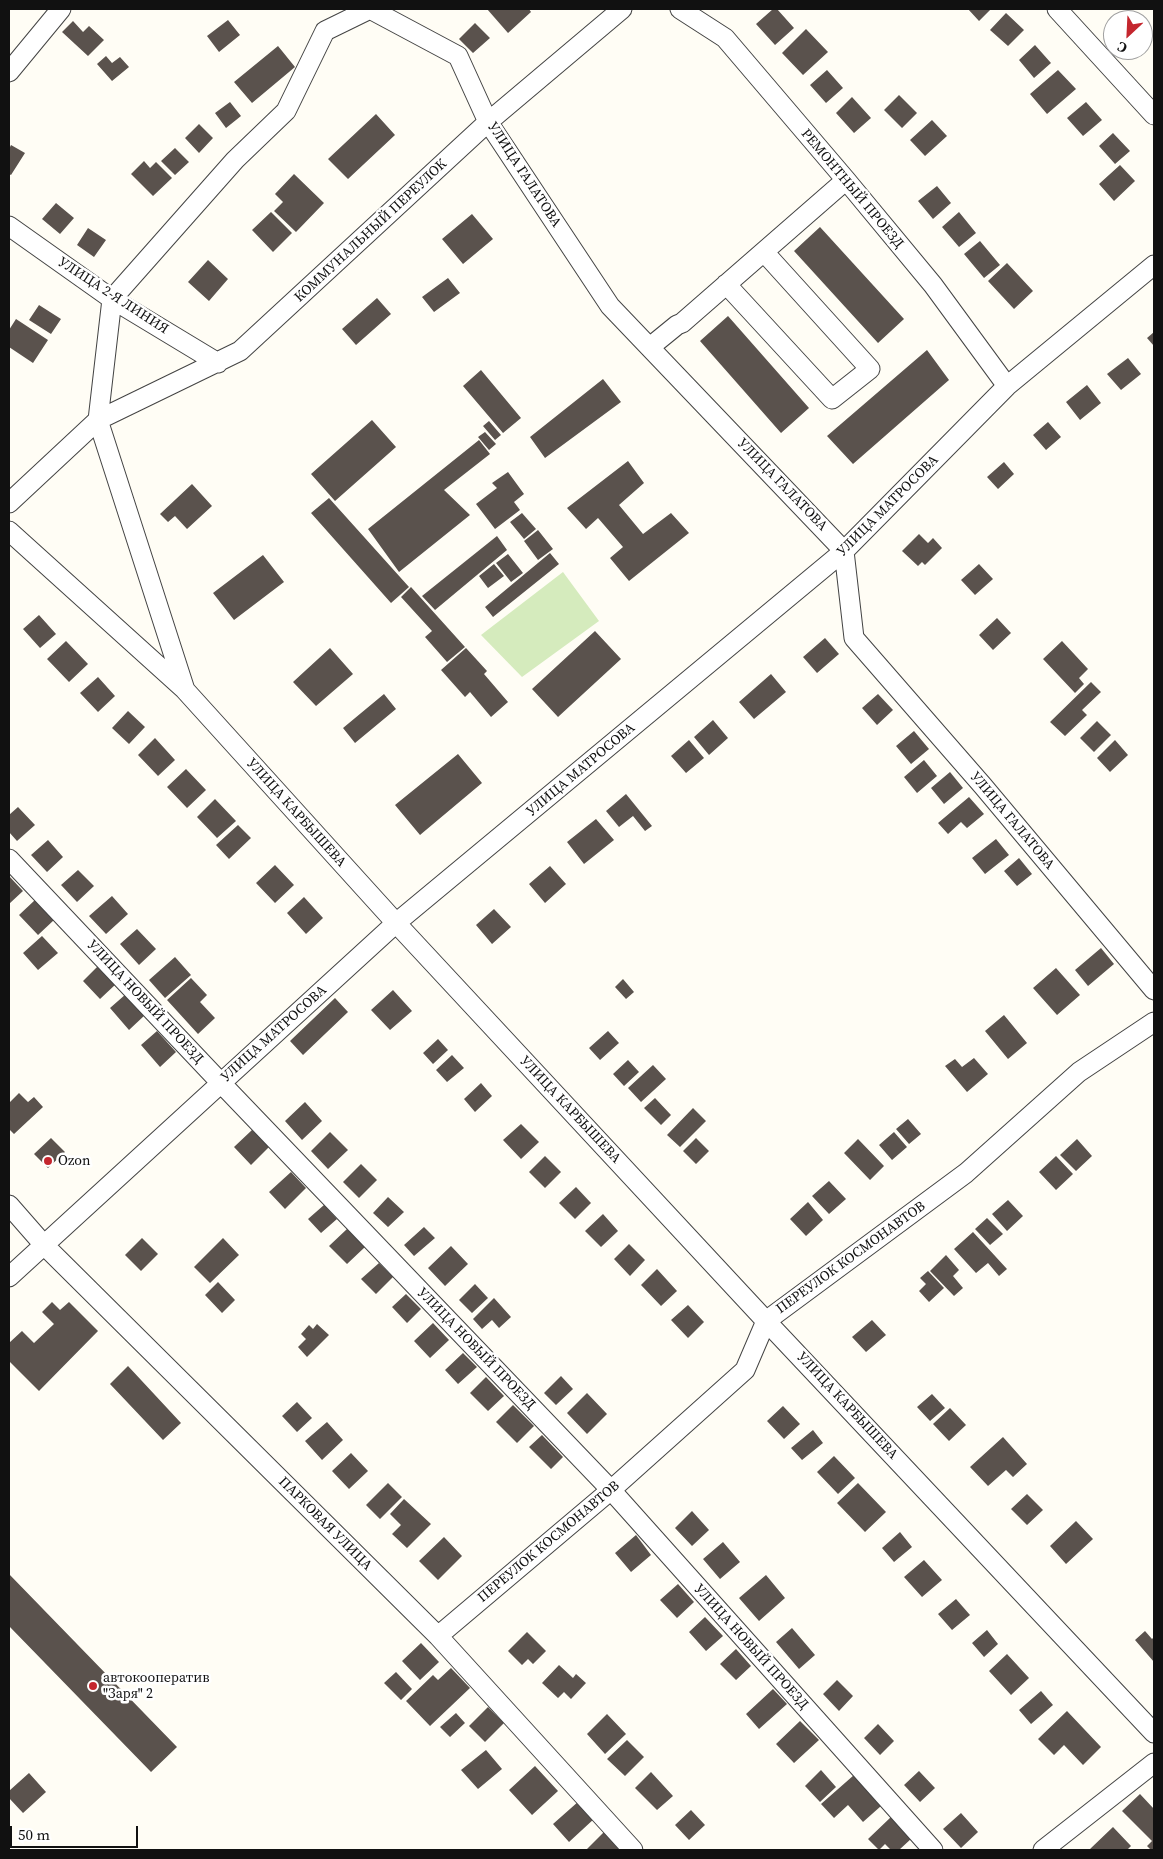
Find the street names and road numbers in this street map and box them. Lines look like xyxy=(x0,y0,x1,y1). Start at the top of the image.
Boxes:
street label: УЛИЦА ГАЛАТОВА xyxy=(484,119,564,231)
street label: РЕМОНТНЫЙ ПРОЕЗД xyxy=(797,126,907,252)
street label: КОММУНАЛЬНЫЙ ПЕРЕУЛОК xyxy=(291,156,451,306)
street label: УЛИЦА 2-Я ЛИНИЯ xyxy=(55,254,171,338)
street label: УЛИЦА ГАЛАТОВА xyxy=(734,435,830,535)
street label: УЛИЦА МАТРОСОВА xyxy=(834,452,942,560)
street label: УЛИЦА МАТРОСОВА xyxy=(523,720,639,820)
street label: УЛИЦА КАРБЫШЕВА xyxy=(243,755,349,871)
street label: УЛИЦА ГАЛАТОВА xyxy=(966,769,1058,873)
street label: УЛИЦА НОВЫЙ ПРОЕЗД xyxy=(83,937,207,1067)
street label: УЛИЦА МАТРОСОВА xyxy=(218,982,330,1086)
street label: УЛИЦА КАРБЫШЕВА xyxy=(516,1053,624,1167)
street label: ПЕРЕУЛОК КОСМОНАВТОВ xyxy=(773,1198,929,1318)
street label: УЛИЦА НОВЫЙ ПРОЕЗД xyxy=(413,1285,539,1413)
street label: УЛИЦА КАРБЫШЕВА xyxy=(793,1349,901,1463)
street label: ПАРКОВАЯ УЛИЦА xyxy=(275,1474,375,1574)
street label: ПЕРЕУЛОК КОСМОНАВТОВ xyxy=(475,1478,623,1606)
street label: УЛИЦА НОВЫЙ ПРОЕЗД xyxy=(690,1581,812,1713)

